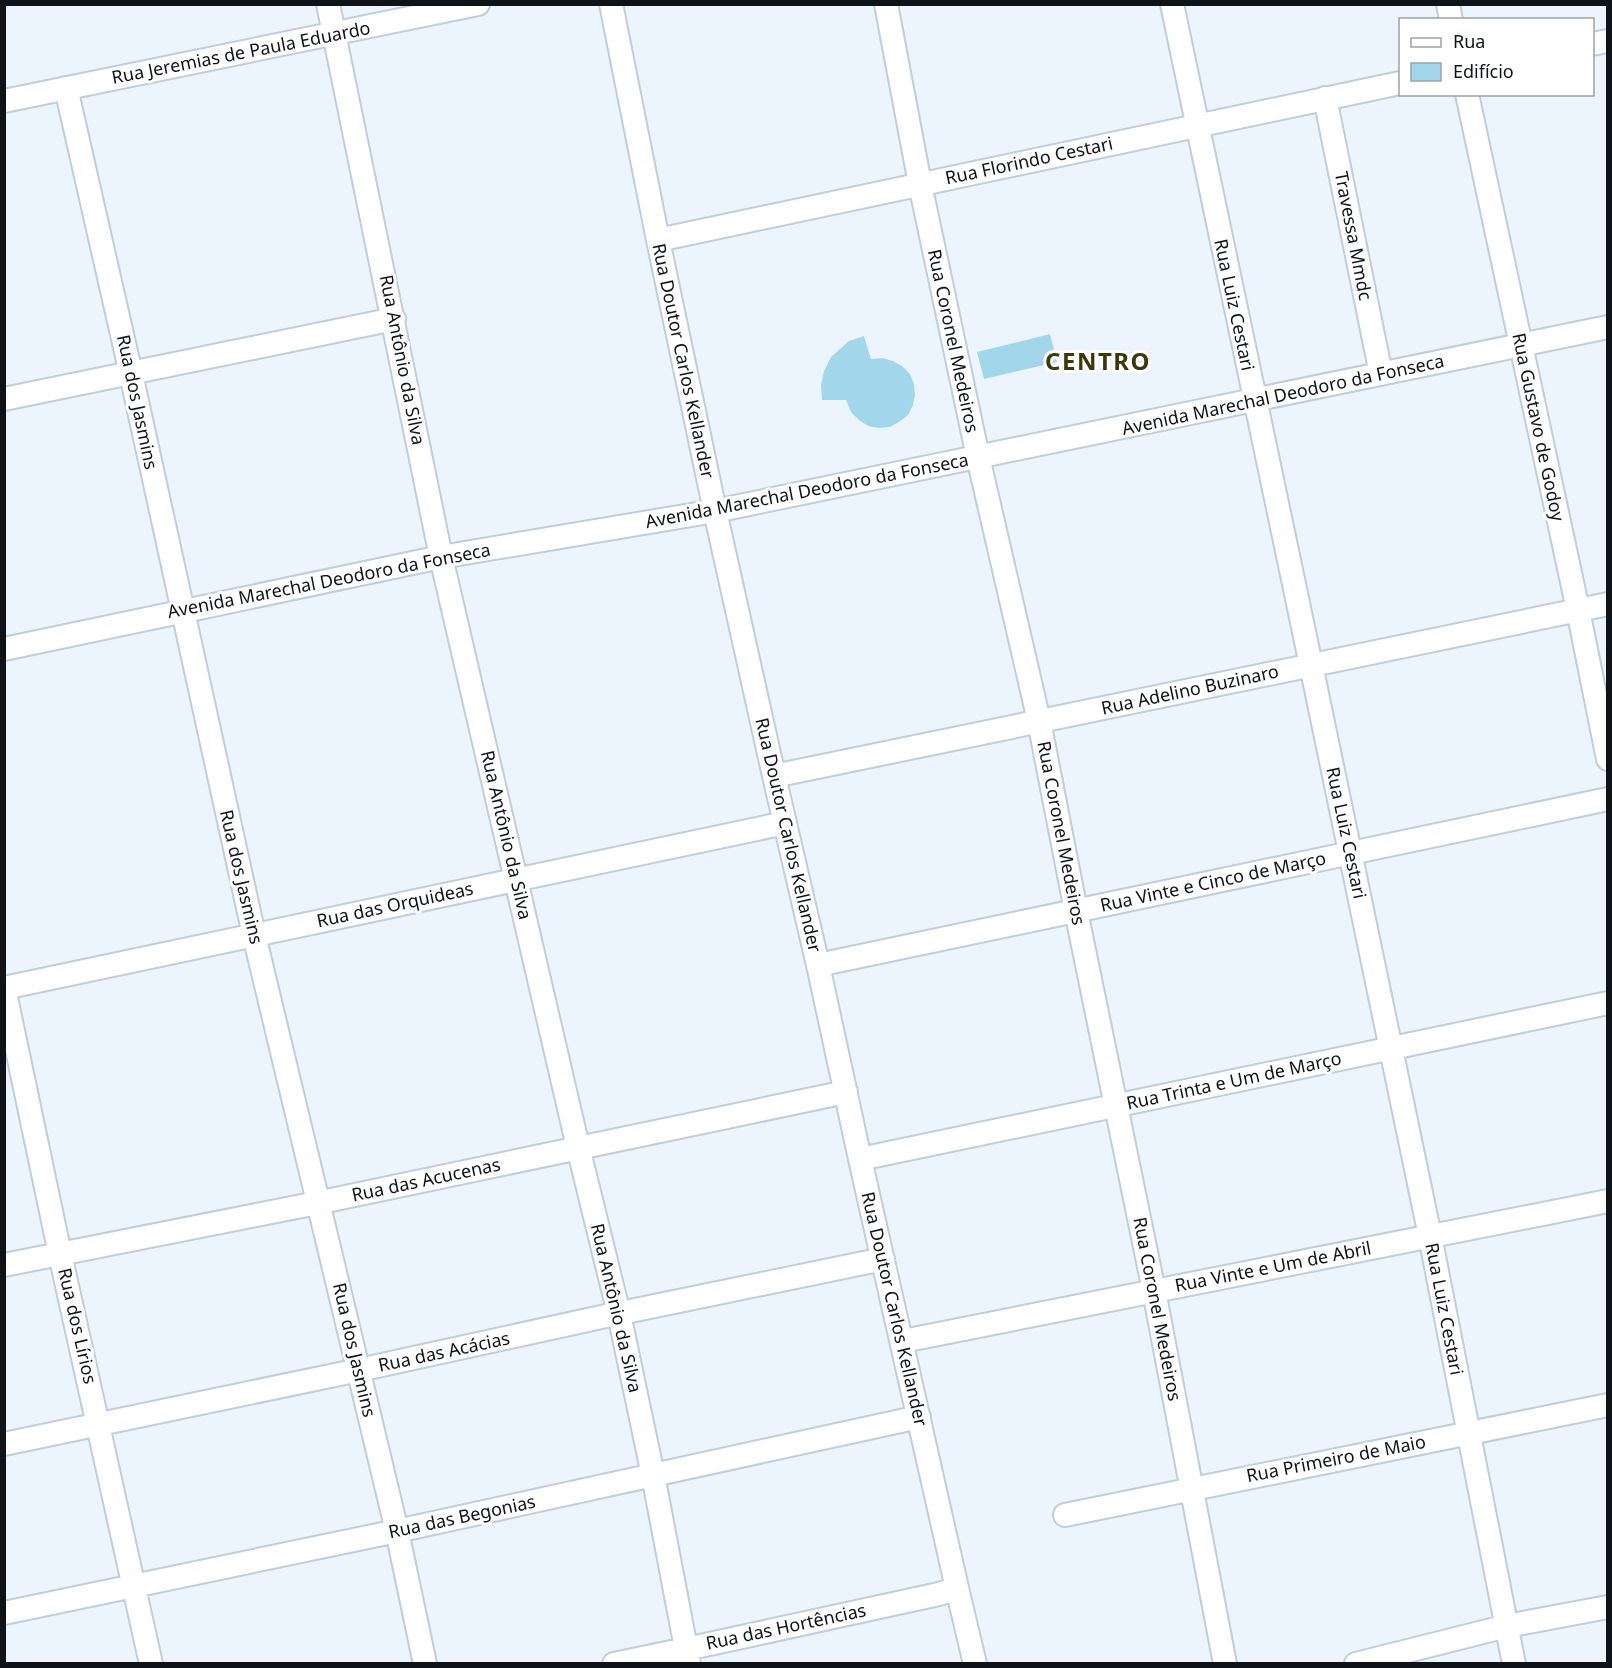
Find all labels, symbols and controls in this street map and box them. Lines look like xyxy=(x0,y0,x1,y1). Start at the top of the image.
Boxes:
street label: Rua Jeremias de Paula Eduardo xyxy=(109,15,372,89)
legend xyxy=(1399,18,1594,96)
text: Rua xyxy=(1453,29,1485,53)
text: Edifício xyxy=(1453,59,1514,83)
street label: Rua Florindo Cestari xyxy=(943,131,1115,189)
street label: Travessa Mmdc xyxy=(1330,169,1378,302)
street label: Rua Luiz Cestari xyxy=(1209,237,1261,373)
street label: Rua Doutor Carlos Kellander xyxy=(647,241,721,481)
street label: Rua Coronel Medeiros xyxy=(923,247,985,435)
street label: Rua Antônio da Silva xyxy=(375,273,431,447)
street label: Rua Gustavo de Godoy xyxy=(1507,330,1571,524)
street label: Rua dos Jasmins xyxy=(112,332,164,471)
district label: CENTRO xyxy=(1045,344,1151,377)
street label: Avenida Marechal Deodoro da Fonseca xyxy=(1120,348,1446,440)
street label: Avenida Marechal Deodoro da Fonseca xyxy=(643,447,970,533)
street label: Avenida Marechal Deodoro da Fonseca xyxy=(165,537,492,623)
street label: Rua Adelino Buzinaro xyxy=(1099,658,1281,720)
street label: Rua Doutor Carlos Kellander xyxy=(750,715,828,955)
street label: Rua Coronel Medeiros xyxy=(1032,739,1092,927)
street label: Rua Antônio da Silva xyxy=(476,748,538,922)
street label: Rua Luiz Cestari xyxy=(1321,765,1373,901)
street label: Rua dos Jasmins xyxy=(215,807,269,946)
street label: Rua Vinte e Cinco de Março xyxy=(1098,845,1328,917)
street label: Rua das Orquideas xyxy=(314,876,475,932)
street label: Rua Trinta e Um de Março xyxy=(1124,1046,1343,1115)
street label: Rua das Acucenas xyxy=(349,1152,502,1207)
street label: Rua Doutor Carlos Kellander xyxy=(856,1189,934,1429)
street label: Rua Coronel Medeiros xyxy=(1128,1215,1188,1403)
street label: Rua Antônio da Silva xyxy=(586,1221,648,1395)
street label: Rua Vinte e Um de Abril xyxy=(1173,1235,1373,1297)
street label: Rua Luiz Cestari xyxy=(1420,1241,1470,1377)
street label: Rua dos Lírios xyxy=(53,1266,103,1386)
street label: Rua dos Jasmins xyxy=(328,1280,382,1419)
street label: Rua das Acácias xyxy=(376,1325,512,1377)
street label: Rua Primeiro de Maio xyxy=(1244,1429,1428,1487)
street label: Rua das Begonias xyxy=(386,1489,538,1543)
street label: Rua das Hortências xyxy=(704,1597,868,1655)

